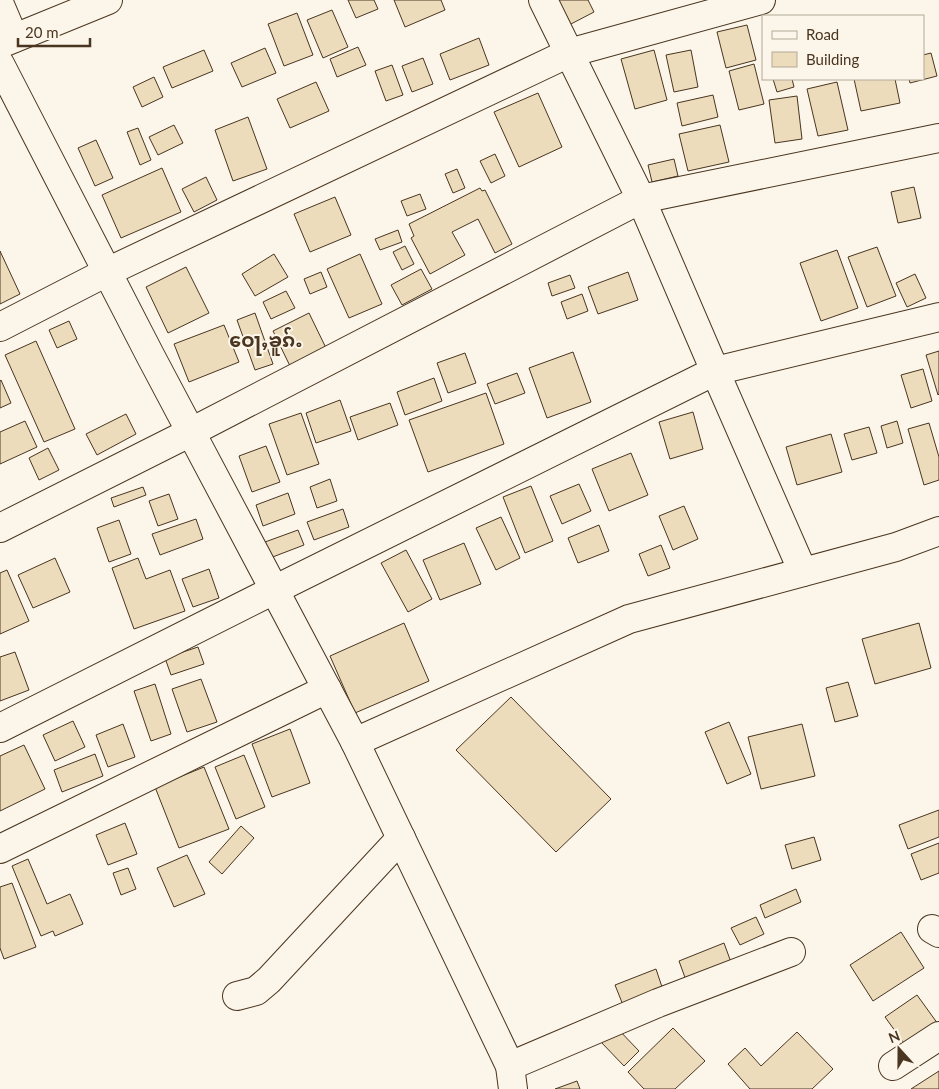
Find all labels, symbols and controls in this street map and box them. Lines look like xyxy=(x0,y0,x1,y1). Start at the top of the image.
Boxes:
scale bar xyxy=(18,15,90,47)
legend xyxy=(762,15,924,80)
text: 20 m xyxy=(25,23,59,41)
text: Road xyxy=(806,25,839,43)
text: Building xyxy=(806,50,859,68)
district label: ဝေႃႇၶူၵ်ႉ xyxy=(229,327,303,356)
north arrow xyxy=(874,1024,924,1074)
text: N xyxy=(886,1027,902,1046)

